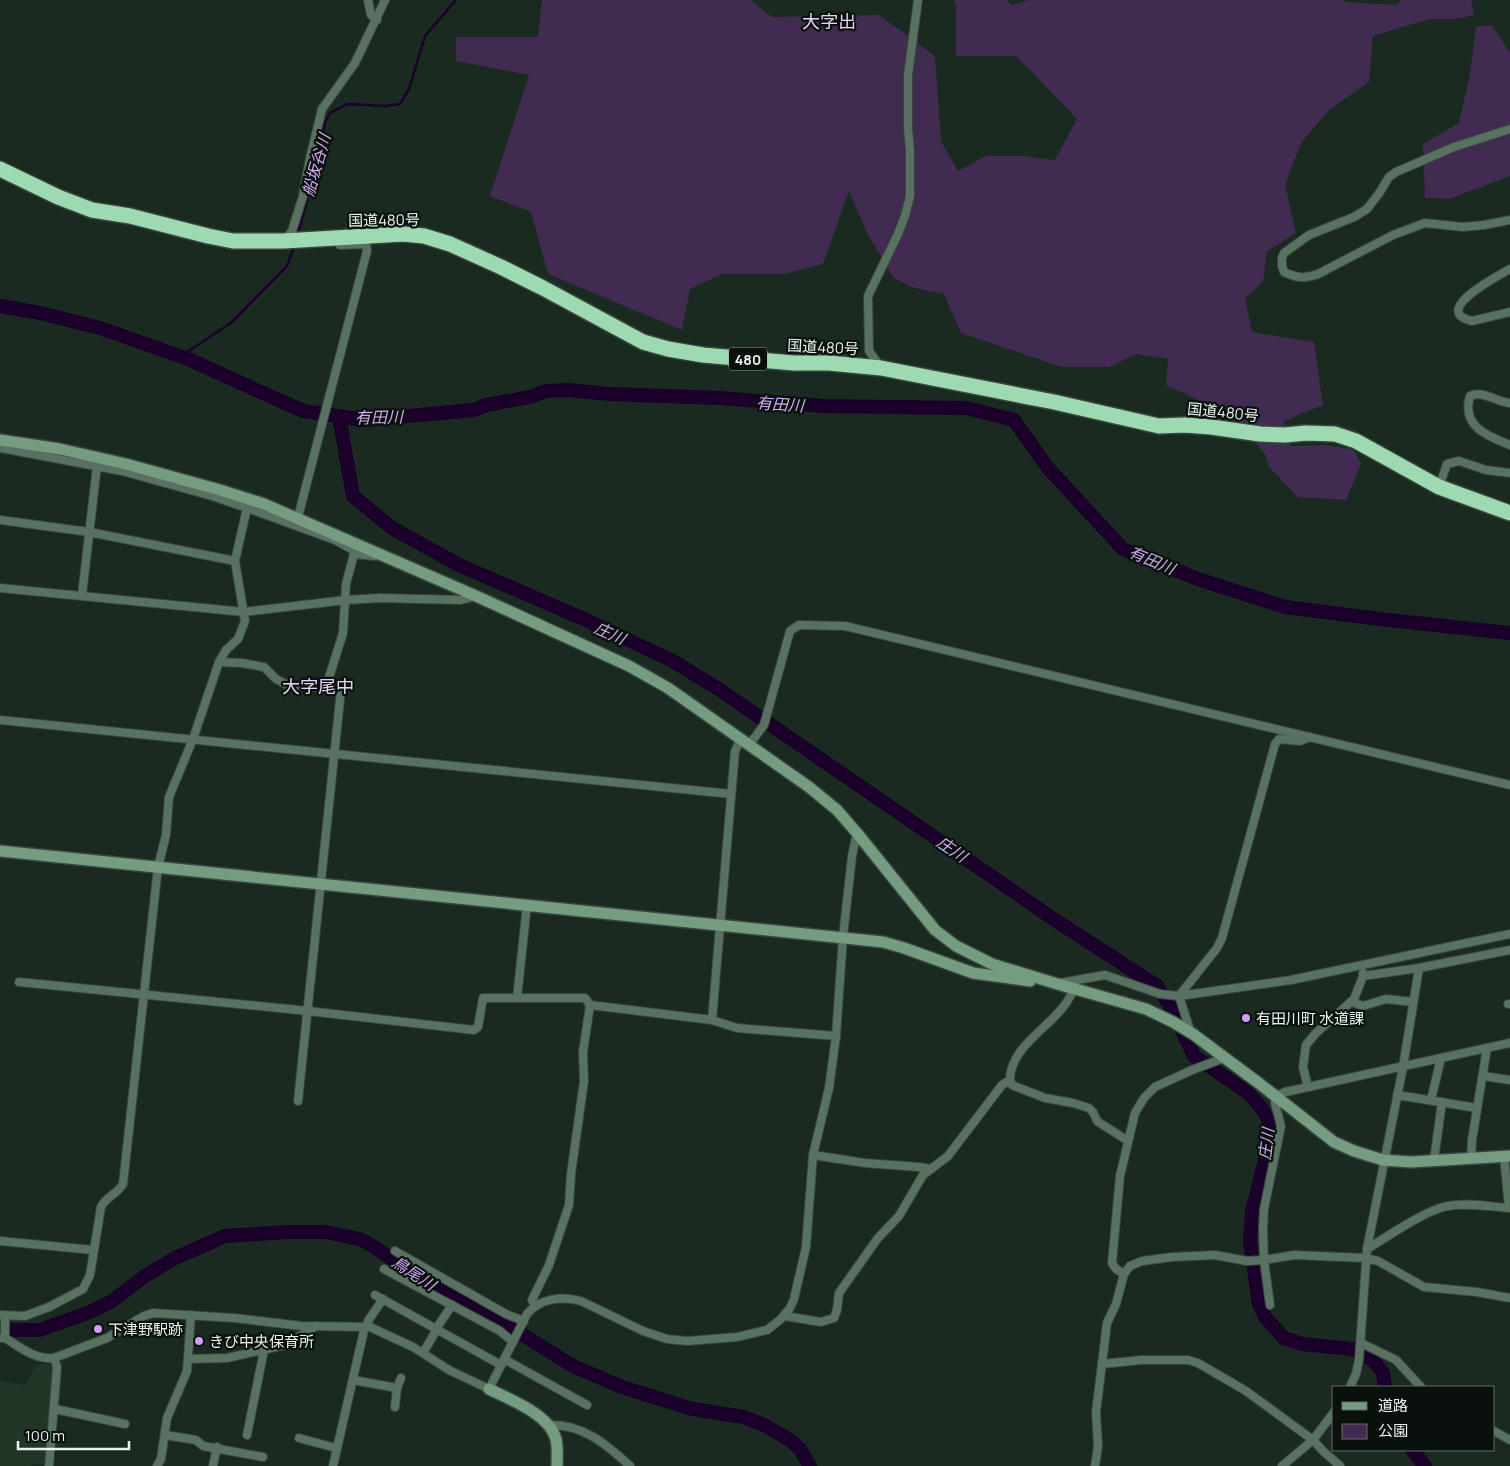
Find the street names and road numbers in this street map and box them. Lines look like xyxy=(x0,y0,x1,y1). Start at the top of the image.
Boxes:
street label: 国道480号 xyxy=(348,209,420,231)
street label: 国道480号 xyxy=(787,335,859,359)
road number: 480 xyxy=(729,348,767,370)
street label: 国道480号 xyxy=(1186,398,1260,426)

